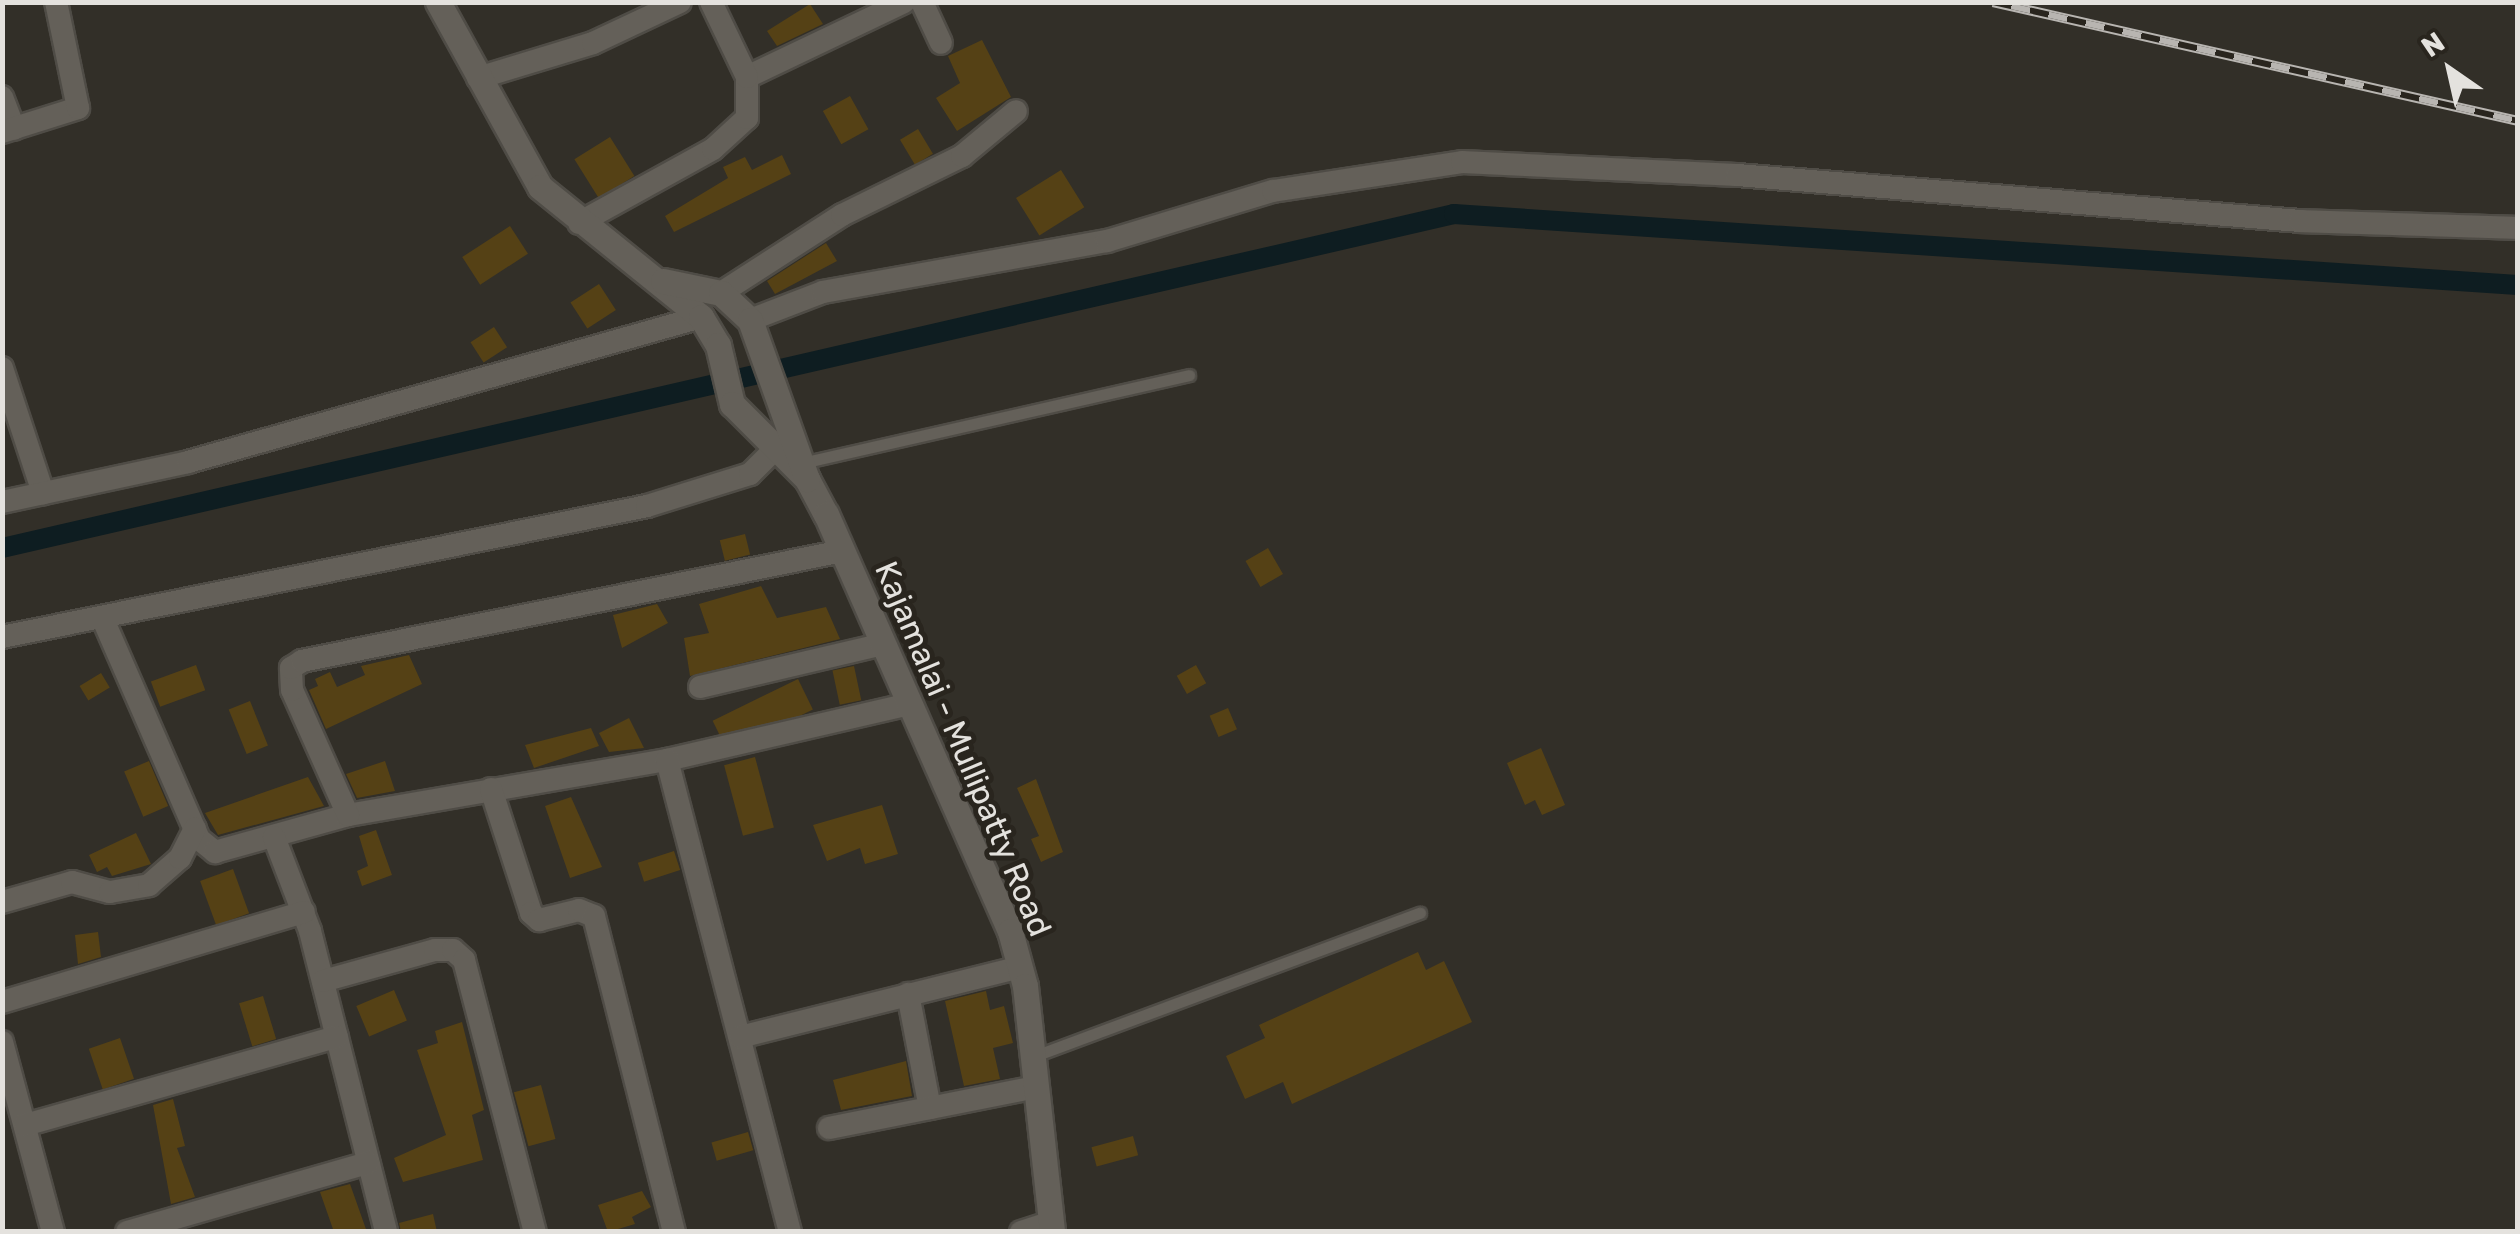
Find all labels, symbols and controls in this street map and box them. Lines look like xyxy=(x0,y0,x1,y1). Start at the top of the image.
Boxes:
north arrow xyxy=(2400,20,2500,120)
text: N xyxy=(2415,25,2451,64)
street label: Kajamalai - Mullipatty Road xyxy=(866,555,1060,943)

